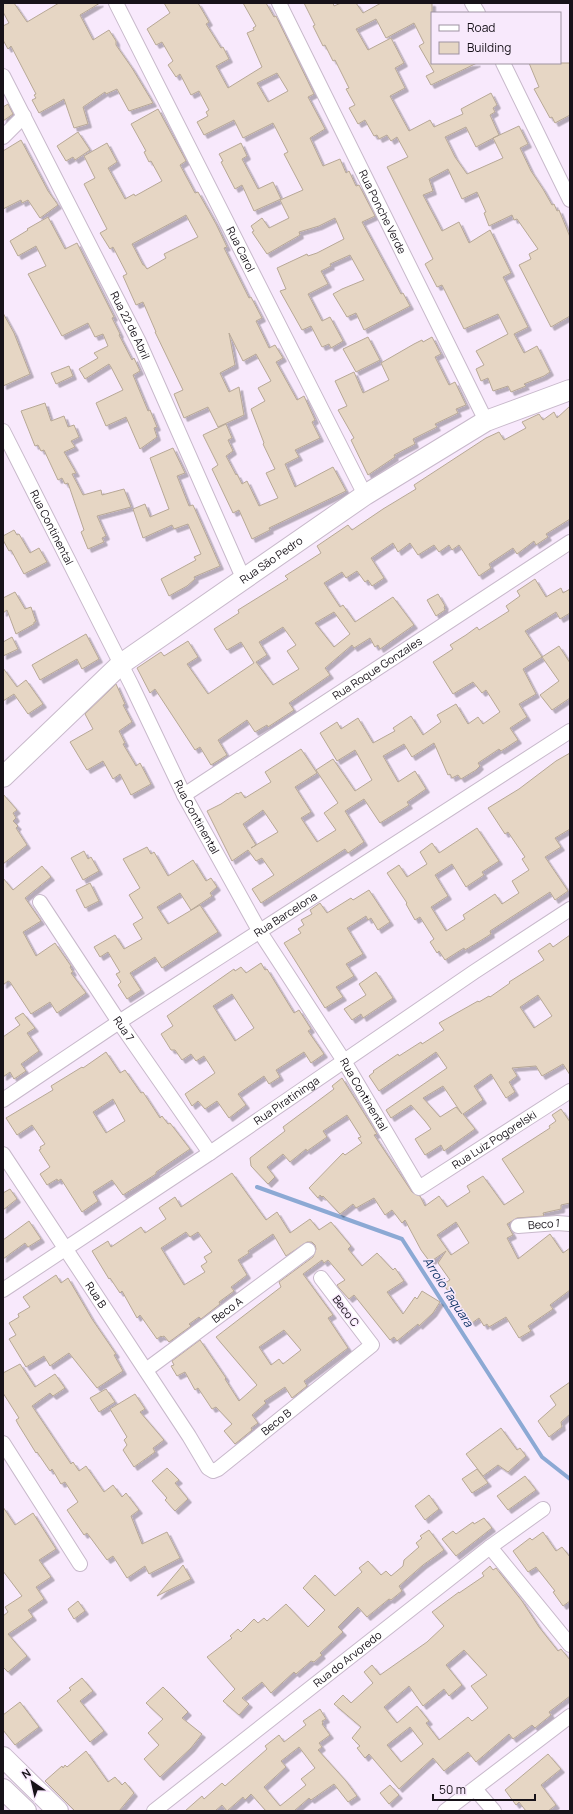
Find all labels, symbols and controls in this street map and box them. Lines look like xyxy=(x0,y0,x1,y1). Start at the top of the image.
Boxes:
legend xyxy=(431,12,561,64)
text: Road xyxy=(467,19,495,36)
text: Building xyxy=(467,39,511,56)
street label: Rua Ponche Verde xyxy=(356,167,410,257)
street label: Rua Carol xyxy=(223,224,259,274)
street label: Rua 22 de Abril xyxy=(107,289,154,362)
street label: Rua Continental xyxy=(27,487,77,567)
street label: Rua São Pedro xyxy=(236,532,306,587)
street label: Rua Roque Gonzales xyxy=(329,633,425,703)
street label: Rua Continental xyxy=(171,777,223,857)
street label: Rua Barcelona xyxy=(251,888,320,940)
street label: Rua 7 xyxy=(110,1013,138,1044)
street label: Rua Continental xyxy=(337,1055,392,1133)
street label: Rua Piratininga xyxy=(251,1072,322,1128)
street label: Rua Luiz Pogorelski xyxy=(449,1107,539,1172)
street label: Beco 1 xyxy=(527,1215,561,1232)
water label: Arroio Taquara xyxy=(419,1253,478,1331)
street label: Rua B xyxy=(82,1279,111,1311)
street label: Beco C xyxy=(330,1292,363,1330)
street label: Beco A xyxy=(208,1293,245,1326)
street label: Beco B xyxy=(258,1405,294,1438)
street label: Rua do Arvoredo xyxy=(310,1627,385,1690)
north arrow xyxy=(12,1762,52,1802)
text: N xyxy=(19,1765,34,1782)
scale bar xyxy=(433,1776,535,1802)
text: 50 m xyxy=(439,1781,466,1798)

